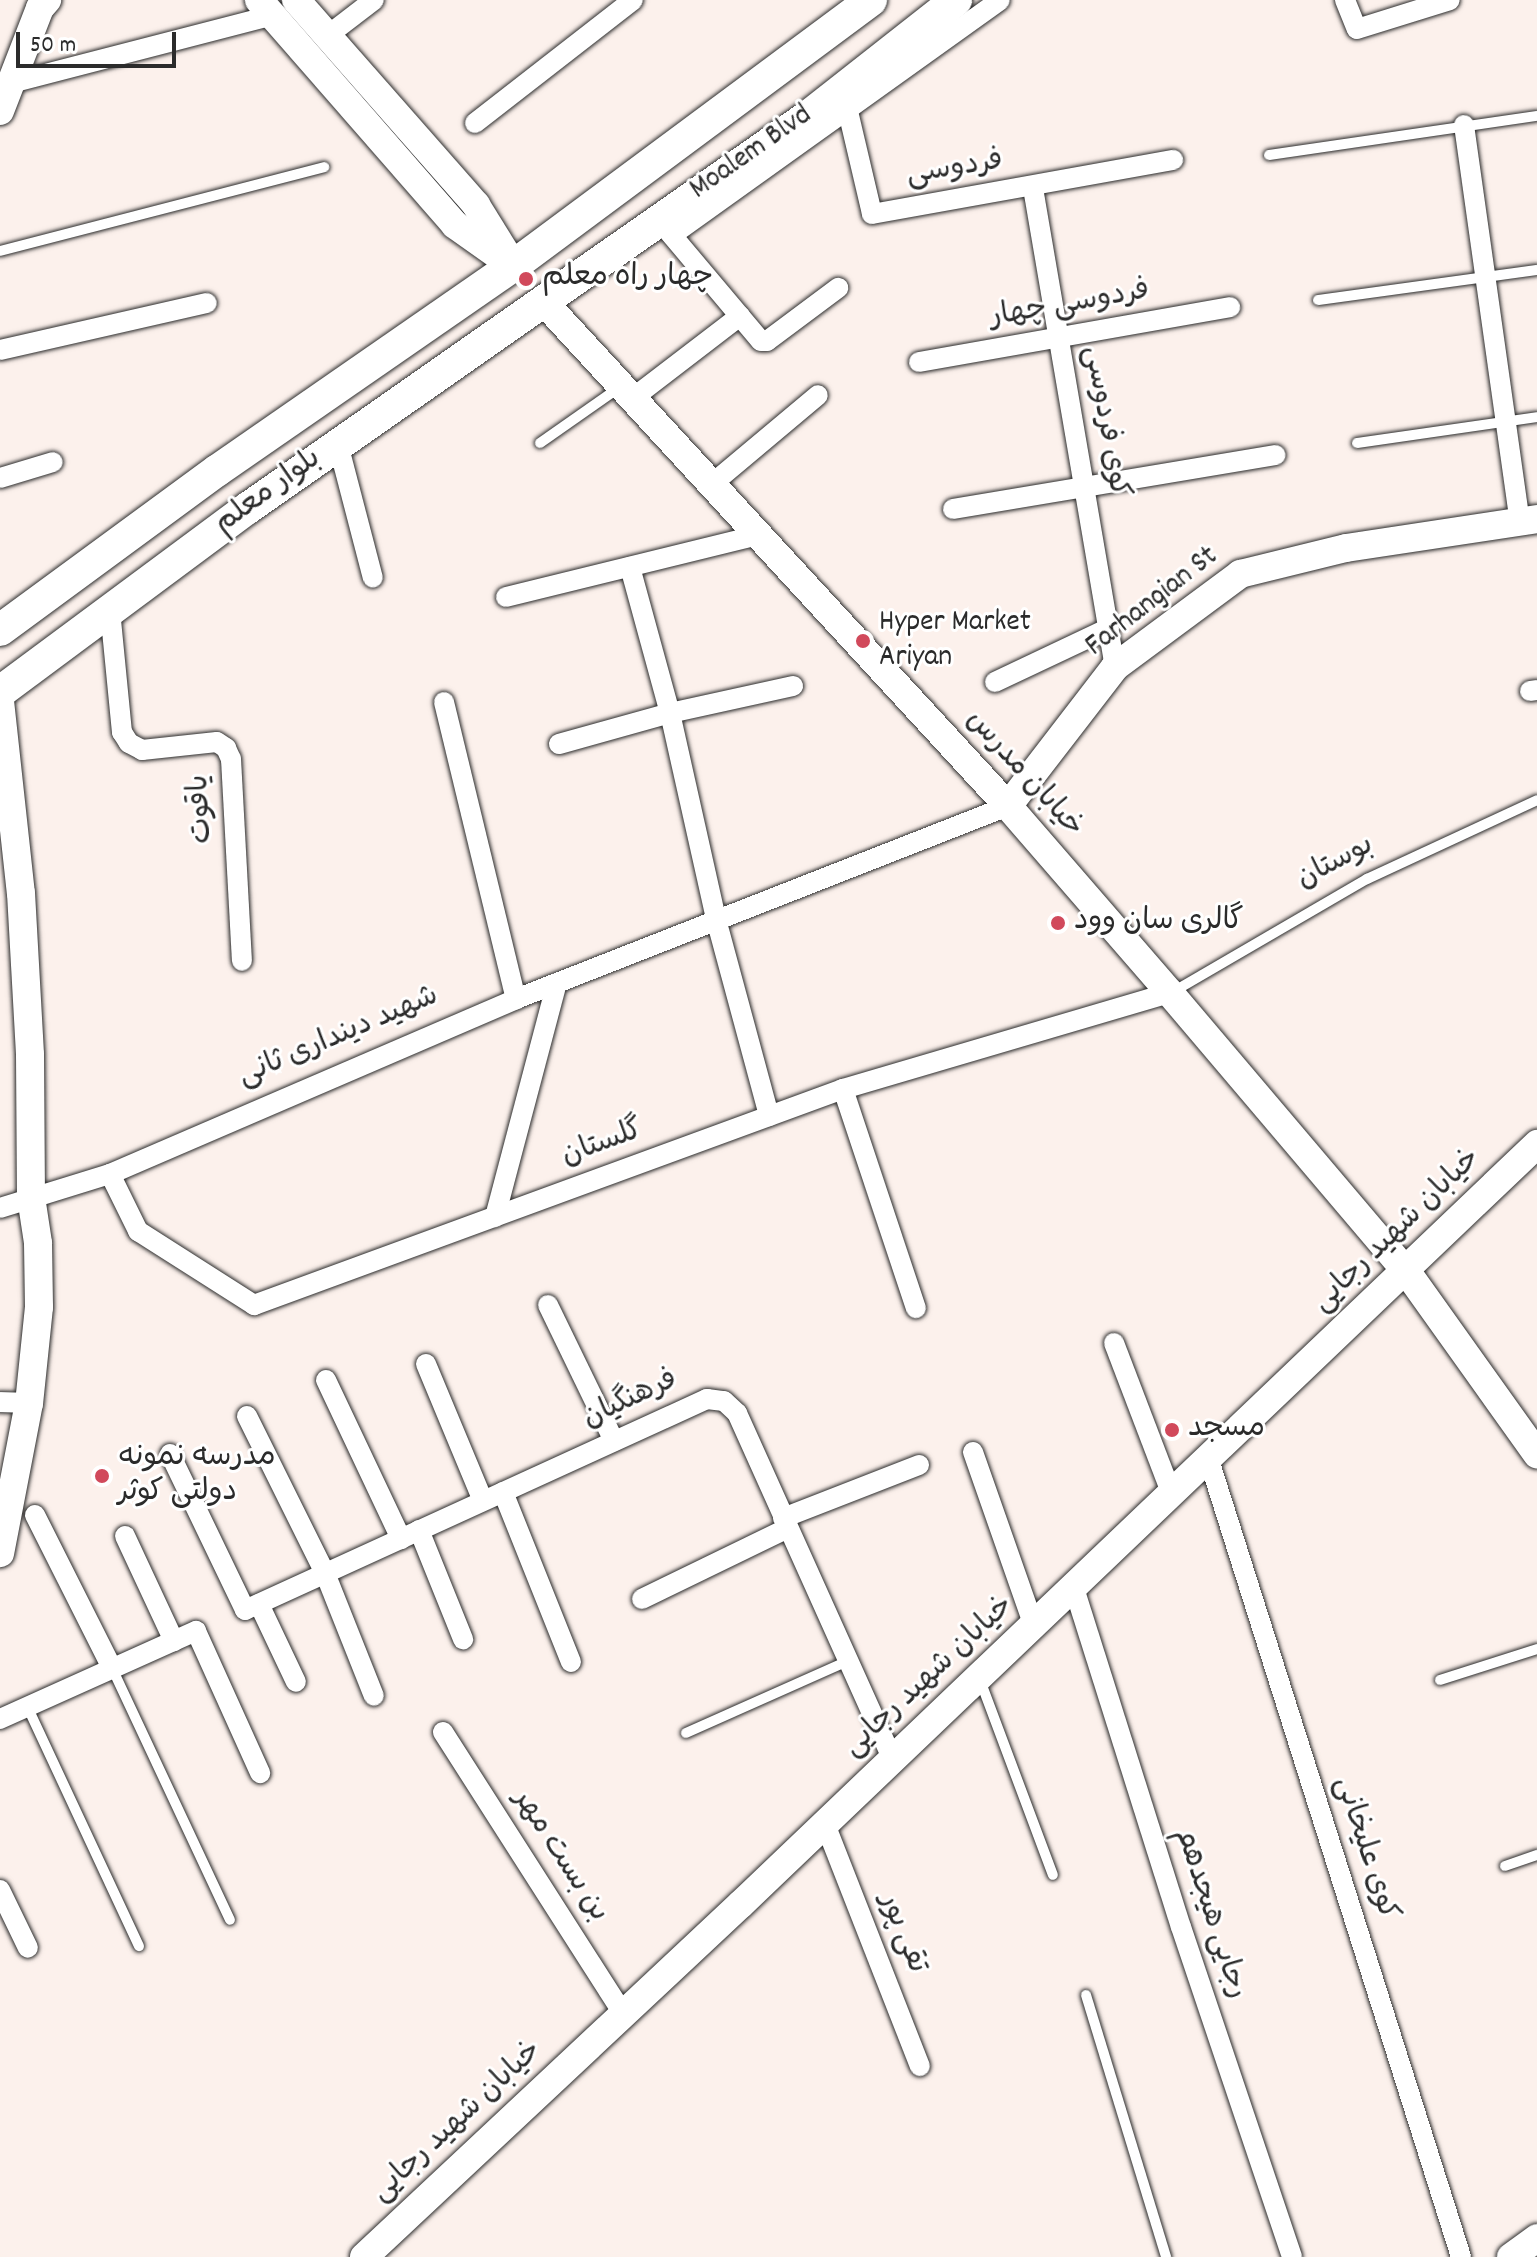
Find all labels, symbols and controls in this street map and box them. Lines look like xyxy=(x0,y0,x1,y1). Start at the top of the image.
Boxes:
scale bar xyxy=(20,16,180,66)
text: 50 m xyxy=(30,29,76,63)
street label: Moalem Blvd xyxy=(684,99,820,209)
street label: فردوسی xyxy=(904,145,1006,195)
place label: چهار راه معلم xyxy=(542,261,713,297)
marker: چهار راه معلم xyxy=(517,270,535,288)
street label: فردوسی چهار xyxy=(987,274,1153,338)
street label: کوی فردوسی xyxy=(1073,343,1135,501)
street label: بلوار معلم xyxy=(209,442,329,544)
street label: Farhangian St xyxy=(1080,540,1226,666)
place label: Hyper Market Ariyan xyxy=(879,606,1031,676)
marker: Hyper Market Ariyan xyxy=(854,632,872,650)
street label: خیابان مدرس xyxy=(956,704,1090,846)
street label: یاقوت xyxy=(183,773,223,845)
street label: بوستان xyxy=(1291,829,1381,899)
place label: گالری سان وود xyxy=(1074,905,1244,941)
marker: گالری سان وود xyxy=(1049,914,1067,932)
street label: شهید دینداری ثانی xyxy=(233,980,445,1096)
street label: گلستان xyxy=(557,1114,649,1176)
street label: خیابان شهید رجایی xyxy=(1306,1142,1490,1322)
street label: فرهنگیان xyxy=(578,1363,684,1439)
place label: مسجد xyxy=(1188,1412,1265,1448)
marker: مسجد xyxy=(1163,1421,1181,1439)
place label: مدرسه نمونه دولتی کوثر xyxy=(118,1441,276,1512)
marker: مدرسه نمونه دولتی کوثر xyxy=(93,1467,111,1485)
street label: خیابان شهید رجایی xyxy=(837,1590,1023,1766)
street label: کوی علیخانی xyxy=(1324,1773,1404,1925)
street label: بن بست مهر xyxy=(503,1784,615,1930)
street label: رجایی هیجدهم xyxy=(1165,1824,1253,2004)
street label: تقی پور xyxy=(869,1889,933,1979)
street label: خیابان شهید رجایی xyxy=(365,2035,551,2211)

